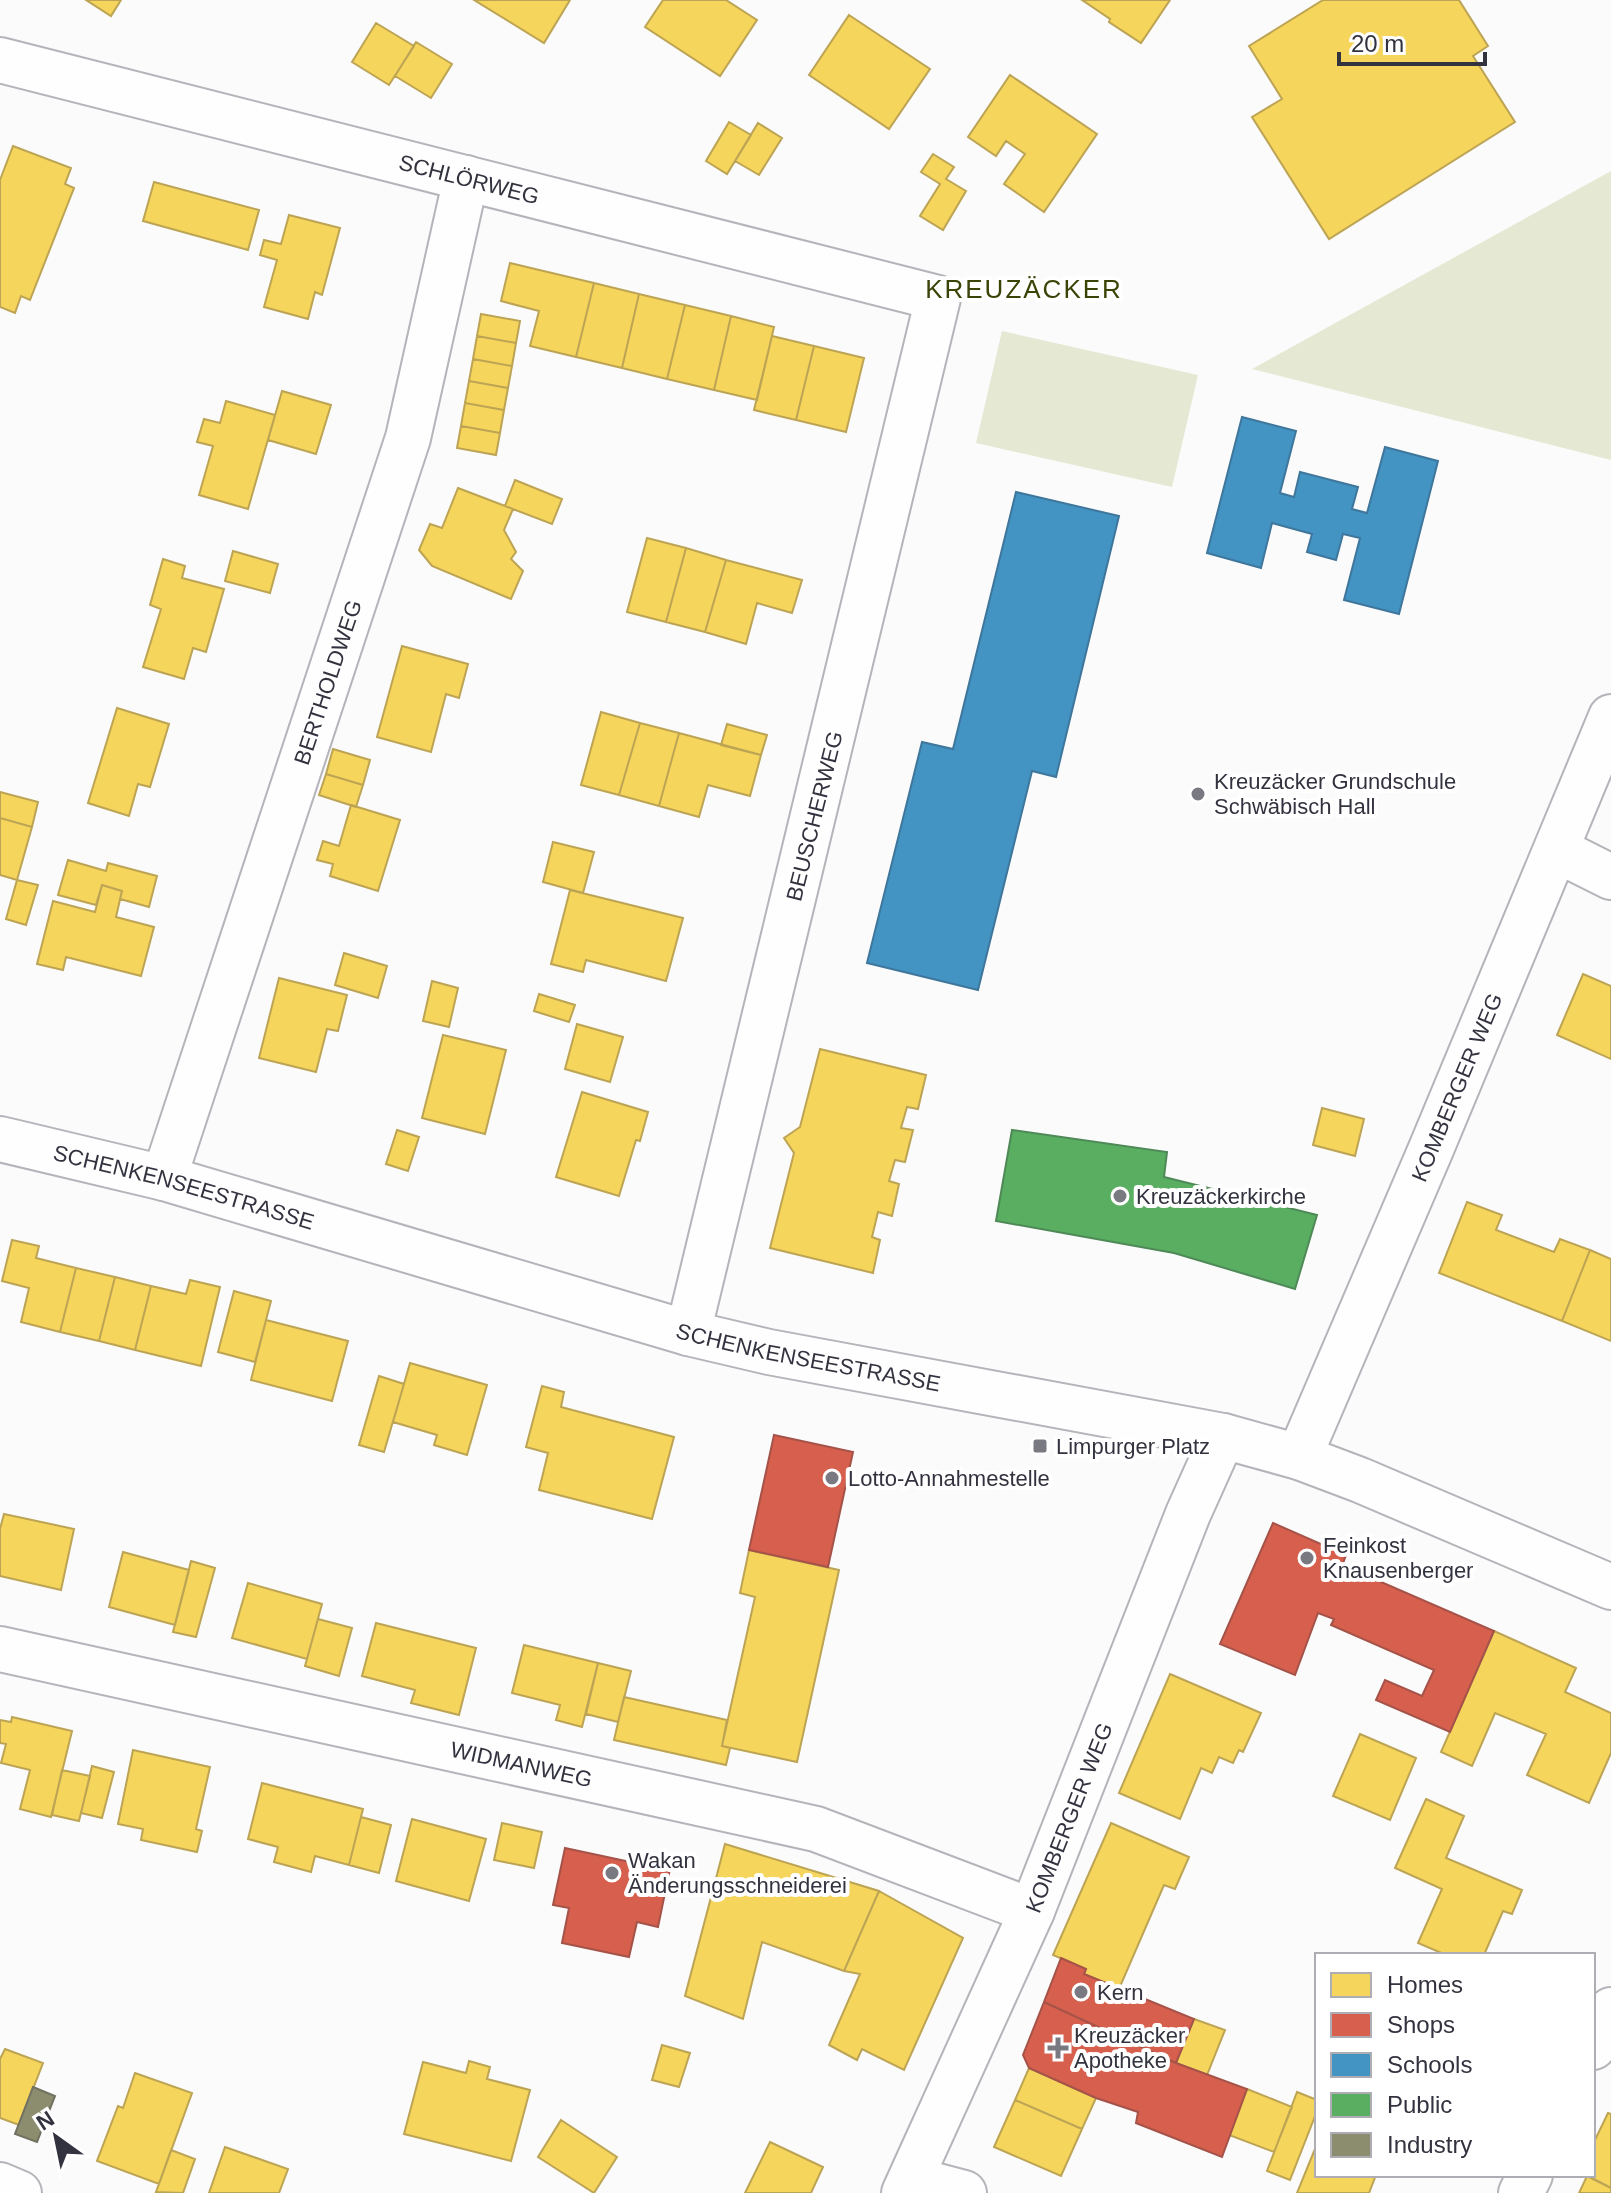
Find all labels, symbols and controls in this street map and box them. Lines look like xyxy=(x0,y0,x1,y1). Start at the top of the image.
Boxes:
scale bar xyxy=(1339,16,1485,66)
text: 20 m xyxy=(1351,30,1404,57)
street label: SCHLÖRWEG xyxy=(396,150,542,209)
district label: KREUZÄCKER xyxy=(925,274,1123,304)
street label: BERTHOLDWEG xyxy=(289,597,367,768)
street label: BEUSCHERWEG xyxy=(781,728,848,904)
place label: Kreuzäcker Grundschule Schwäbisch Hall xyxy=(1214,769,1456,819)
marker: Kreuzäcker Grundschule Schwäbisch Hall xyxy=(1189,785,1207,803)
street label: KOMBERGER WEG xyxy=(1407,989,1508,1185)
street label: SCHENKENSEESTRASSE xyxy=(51,1140,317,1235)
place label: Kreuzäckerkirche xyxy=(1136,1184,1306,1209)
marker: Kreuzäckerkirche xyxy=(1111,1187,1129,1205)
street label: SCHENKENSEESTRASSE xyxy=(673,1318,943,1397)
place label: Limpurger Platz xyxy=(1056,1434,1210,1459)
marker: Limpurger Platz xyxy=(1031,1437,1049,1455)
place label: Lotto-Annahmestelle xyxy=(848,1466,1050,1491)
marker: Lotto-Annahmestelle xyxy=(823,1469,841,1487)
place label: Feinkost Knausenberger xyxy=(1323,1533,1473,1583)
marker: Feinkost Knausenberger xyxy=(1298,1549,1316,1567)
street label: KOMBERGER WEG xyxy=(1021,1719,1118,1916)
street label: WIDMANWEG xyxy=(448,1737,594,1792)
place label: Wakan Änderungsschneiderei xyxy=(628,1848,847,1898)
marker: Wakan Änderungsschneiderei xyxy=(603,1864,621,1882)
legend xyxy=(1315,1953,1595,2177)
text: Homes xyxy=(1387,1971,1463,1998)
place label: Kern xyxy=(1097,1980,1143,2005)
marker: Kern xyxy=(1072,1983,1090,2001)
text: Shops xyxy=(1387,2011,1455,2038)
place label: Kreuzäcker Apotheke xyxy=(1074,2023,1185,2073)
marker: Kreuzäcker Apotheke xyxy=(1049,2039,1067,2057)
text: Schools xyxy=(1387,2051,1472,2078)
text: Public xyxy=(1387,2091,1452,2118)
north arrow xyxy=(16,2097,96,2177)
text: N xyxy=(32,2106,59,2135)
text: Industry xyxy=(1387,2131,1472,2158)

